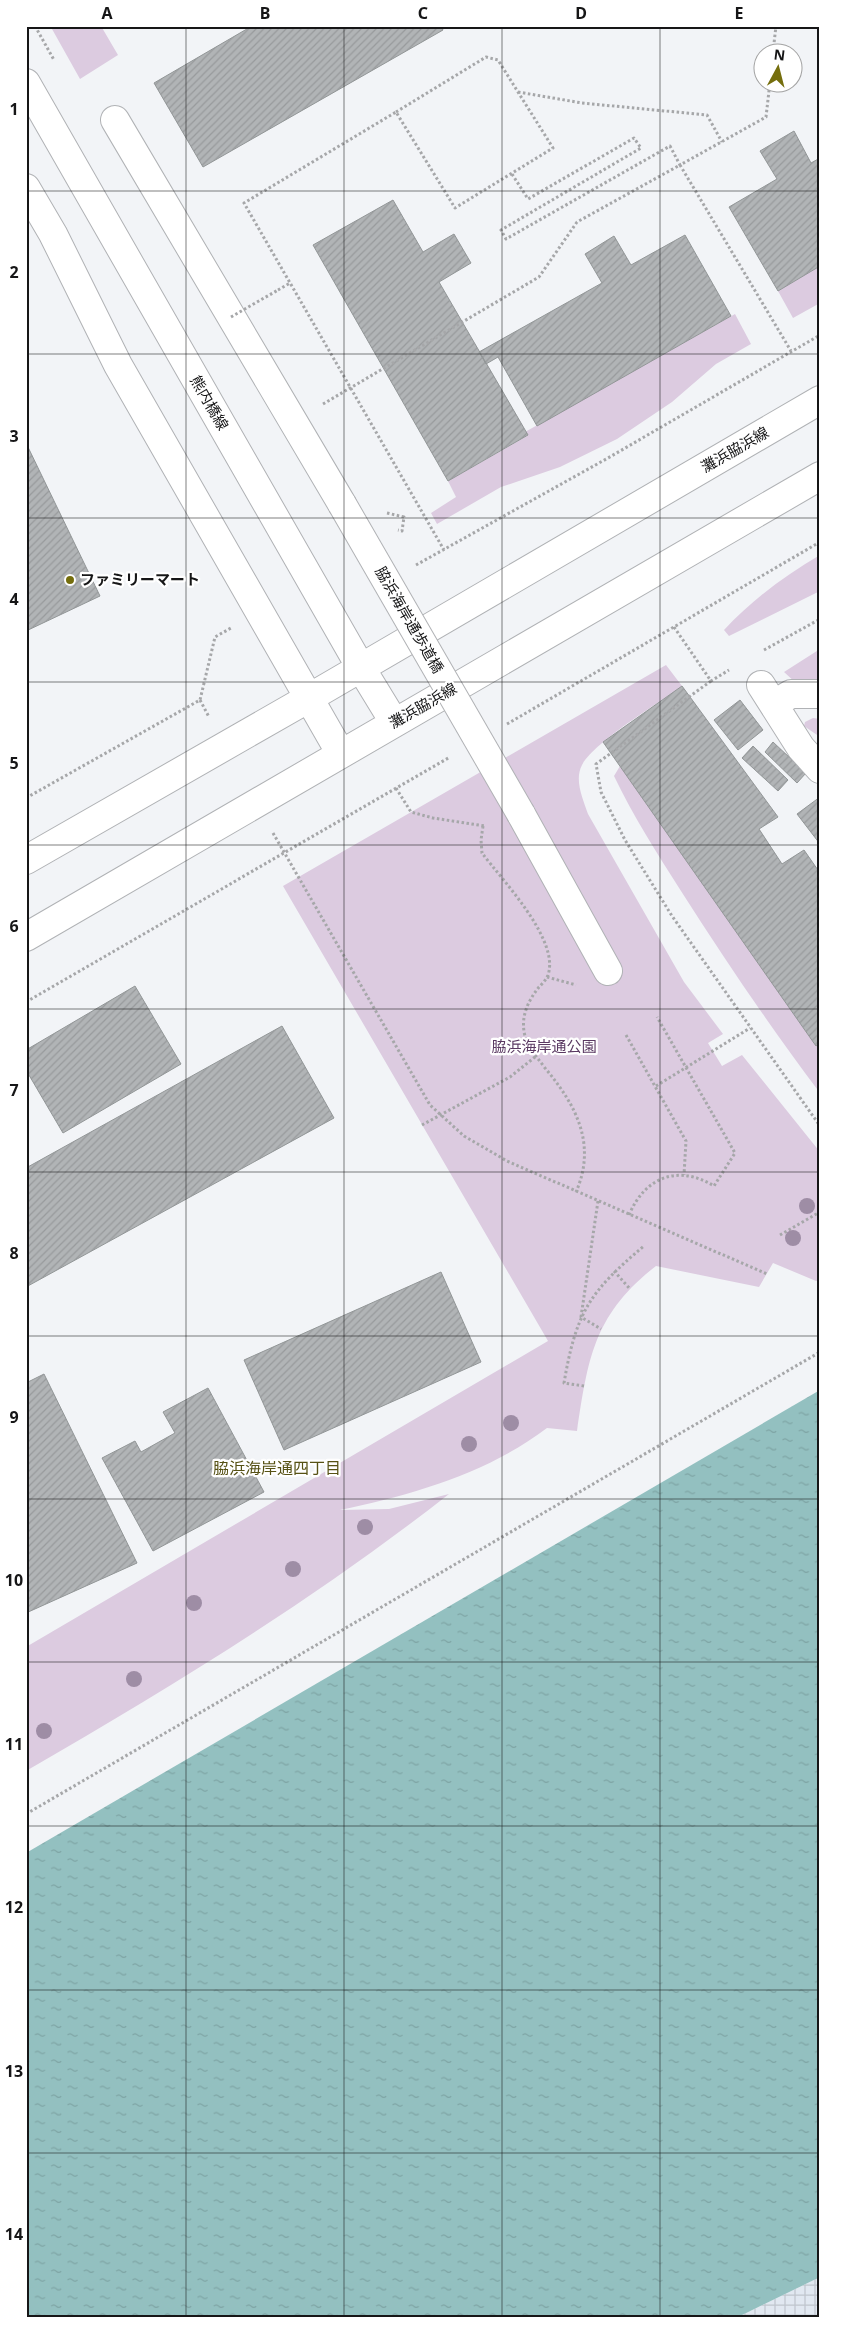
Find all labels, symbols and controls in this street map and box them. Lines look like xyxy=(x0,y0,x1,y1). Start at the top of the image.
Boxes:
text: A xyxy=(101,2,113,24)
text: B xyxy=(260,2,270,24)
text: C xyxy=(418,2,428,24)
text: D xyxy=(575,2,587,24)
text: E xyxy=(735,2,744,24)
north arrow xyxy=(754,42,804,92)
text: N xyxy=(773,44,786,65)
text: 1 xyxy=(9,98,19,120)
text: 2 xyxy=(9,261,19,283)
street label: 熊内橋線 xyxy=(186,372,234,433)
street label: 灘浜脇浜線 xyxy=(697,422,772,477)
text: 3 xyxy=(9,425,19,447)
street label: 脇浜海岸通歩道橋 xyxy=(371,563,449,676)
place label: ファミリーマート xyxy=(80,569,200,589)
marker: ファミリーマート xyxy=(64,574,76,586)
text: 4 xyxy=(9,588,19,610)
street label: 灘浜脇浜線 xyxy=(385,678,460,733)
text: 5 xyxy=(9,752,19,774)
text: 6 xyxy=(9,915,19,937)
park label: 脇浜海岸通公園 xyxy=(491,1036,597,1056)
text: 7 xyxy=(9,1079,19,1101)
text: 8 xyxy=(9,1242,19,1264)
text: 9 xyxy=(9,1406,19,1428)
district label: 脇浜海岸通四丁目 xyxy=(213,1457,341,1479)
text: 10 xyxy=(5,1569,23,1591)
text: 11 xyxy=(5,1733,23,1755)
text: 12 xyxy=(5,1896,23,1918)
text: 13 xyxy=(5,2060,23,2082)
text: 14 xyxy=(5,2223,23,2245)

